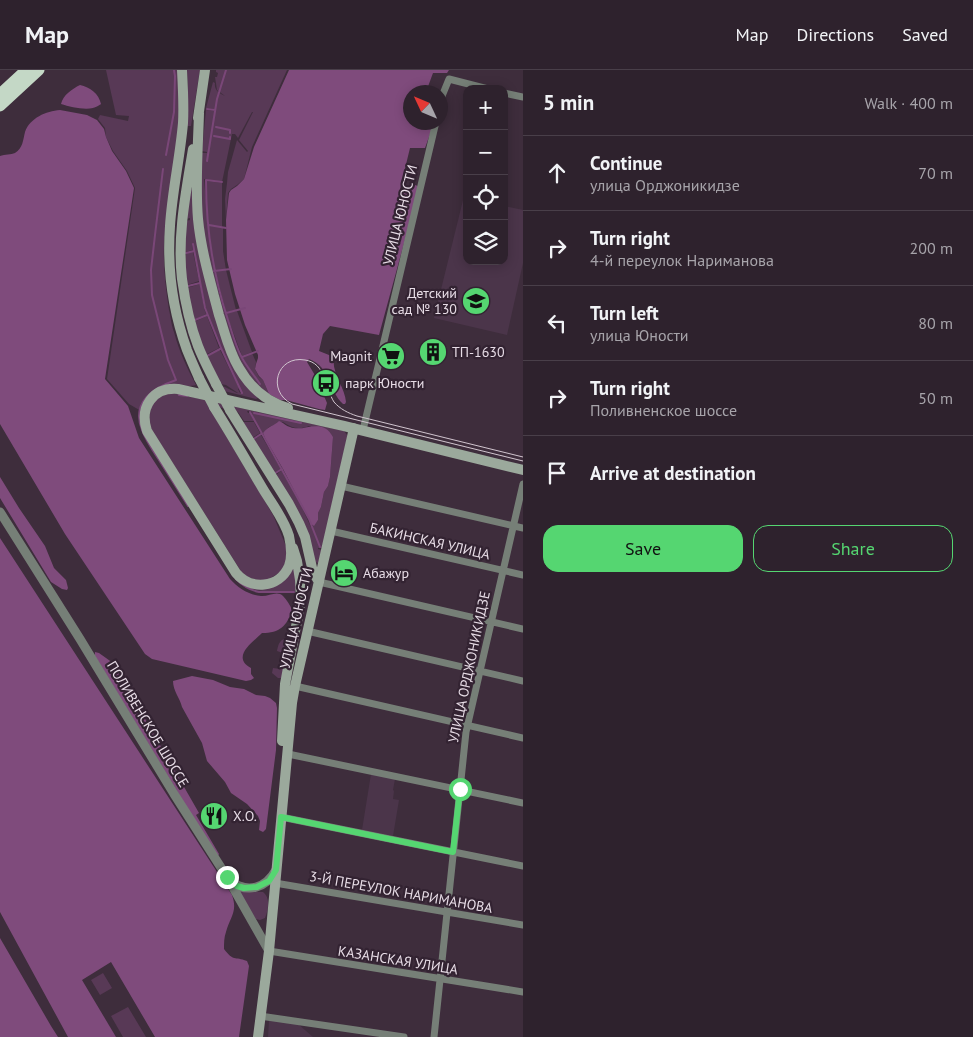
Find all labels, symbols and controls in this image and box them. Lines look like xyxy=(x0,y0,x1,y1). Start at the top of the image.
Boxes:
text: Map xyxy=(25,19,69,50)
text: Map xyxy=(736,23,768,46)
text: Directions xyxy=(796,23,874,46)
text: Saved xyxy=(902,23,948,46)
north arrow xyxy=(403,85,448,130)
map controls xyxy=(463,85,508,265)
button: + xyxy=(463,85,508,130)
text: 5 min xyxy=(543,89,594,116)
text: Walk · 400 m xyxy=(864,93,953,113)
button: − xyxy=(463,130,508,175)
text: Continue xyxy=(590,151,662,175)
icon: ahead xyxy=(543,159,571,187)
street label: УЛИЦА ЮНОСТИ xyxy=(379,163,421,267)
text: 70 m xyxy=(918,163,953,183)
button: locate xyxy=(463,175,508,220)
text: улица Орджоникидзе xyxy=(590,175,740,195)
button: layers xyxy=(463,220,508,265)
text: Turn right xyxy=(590,226,670,250)
icon: right xyxy=(543,234,571,262)
text: 200 m xyxy=(910,238,953,258)
text: 4-й переулок Нариманова xyxy=(590,250,774,270)
place label: Детский сад № 130 xyxy=(391,284,457,318)
school or university icon: Детский сад № 130 xyxy=(461,286,491,316)
text: Turn left xyxy=(590,301,659,325)
icon: left xyxy=(543,309,571,337)
text: 80 m xyxy=(918,313,953,333)
text: улица Юности xyxy=(590,325,689,345)
building icon: ТП-1630 xyxy=(418,337,448,367)
supermarket icon: Magnit xyxy=(376,341,406,371)
place label: ТП-1630 xyxy=(452,343,505,361)
place label: Magnit xyxy=(330,347,372,365)
bus stop icon: парк Юности xyxy=(311,368,341,398)
place label: парк Юности xyxy=(345,374,424,392)
text: Turn right xyxy=(590,376,670,400)
icon: right xyxy=(543,384,571,412)
text: 50 m xyxy=(918,388,953,408)
text: Поливненское шоссе xyxy=(590,400,737,420)
icon: arrive xyxy=(543,459,571,487)
text: Arrive at destination xyxy=(590,461,756,485)
street label: БАКИНСКАЯ УЛИЦА xyxy=(368,518,493,564)
button: Save xyxy=(543,525,743,572)
button: Share xyxy=(753,525,953,572)
hotel icon: Абажур xyxy=(329,558,359,588)
place label: Абажур xyxy=(363,564,409,582)
street label: УЛИЦА ЮНОСТИ xyxy=(276,566,316,670)
street label: УЛИЦА ОРДЖОНИКИДЗЕ xyxy=(444,590,494,744)
street label: ПОЛИВЕНСКОЕ ШОССЕ xyxy=(103,658,193,790)
route start xyxy=(449,778,472,801)
restaurant icon: Х.О. xyxy=(199,801,229,831)
place label: Х.О. xyxy=(233,807,257,825)
route end xyxy=(216,866,239,889)
street label: 3-Й ПЕРЕУЛОК НАРИМАНОВА xyxy=(308,867,495,917)
street label: КАЗАНСКАЯ УЛИЦА xyxy=(337,942,460,979)

